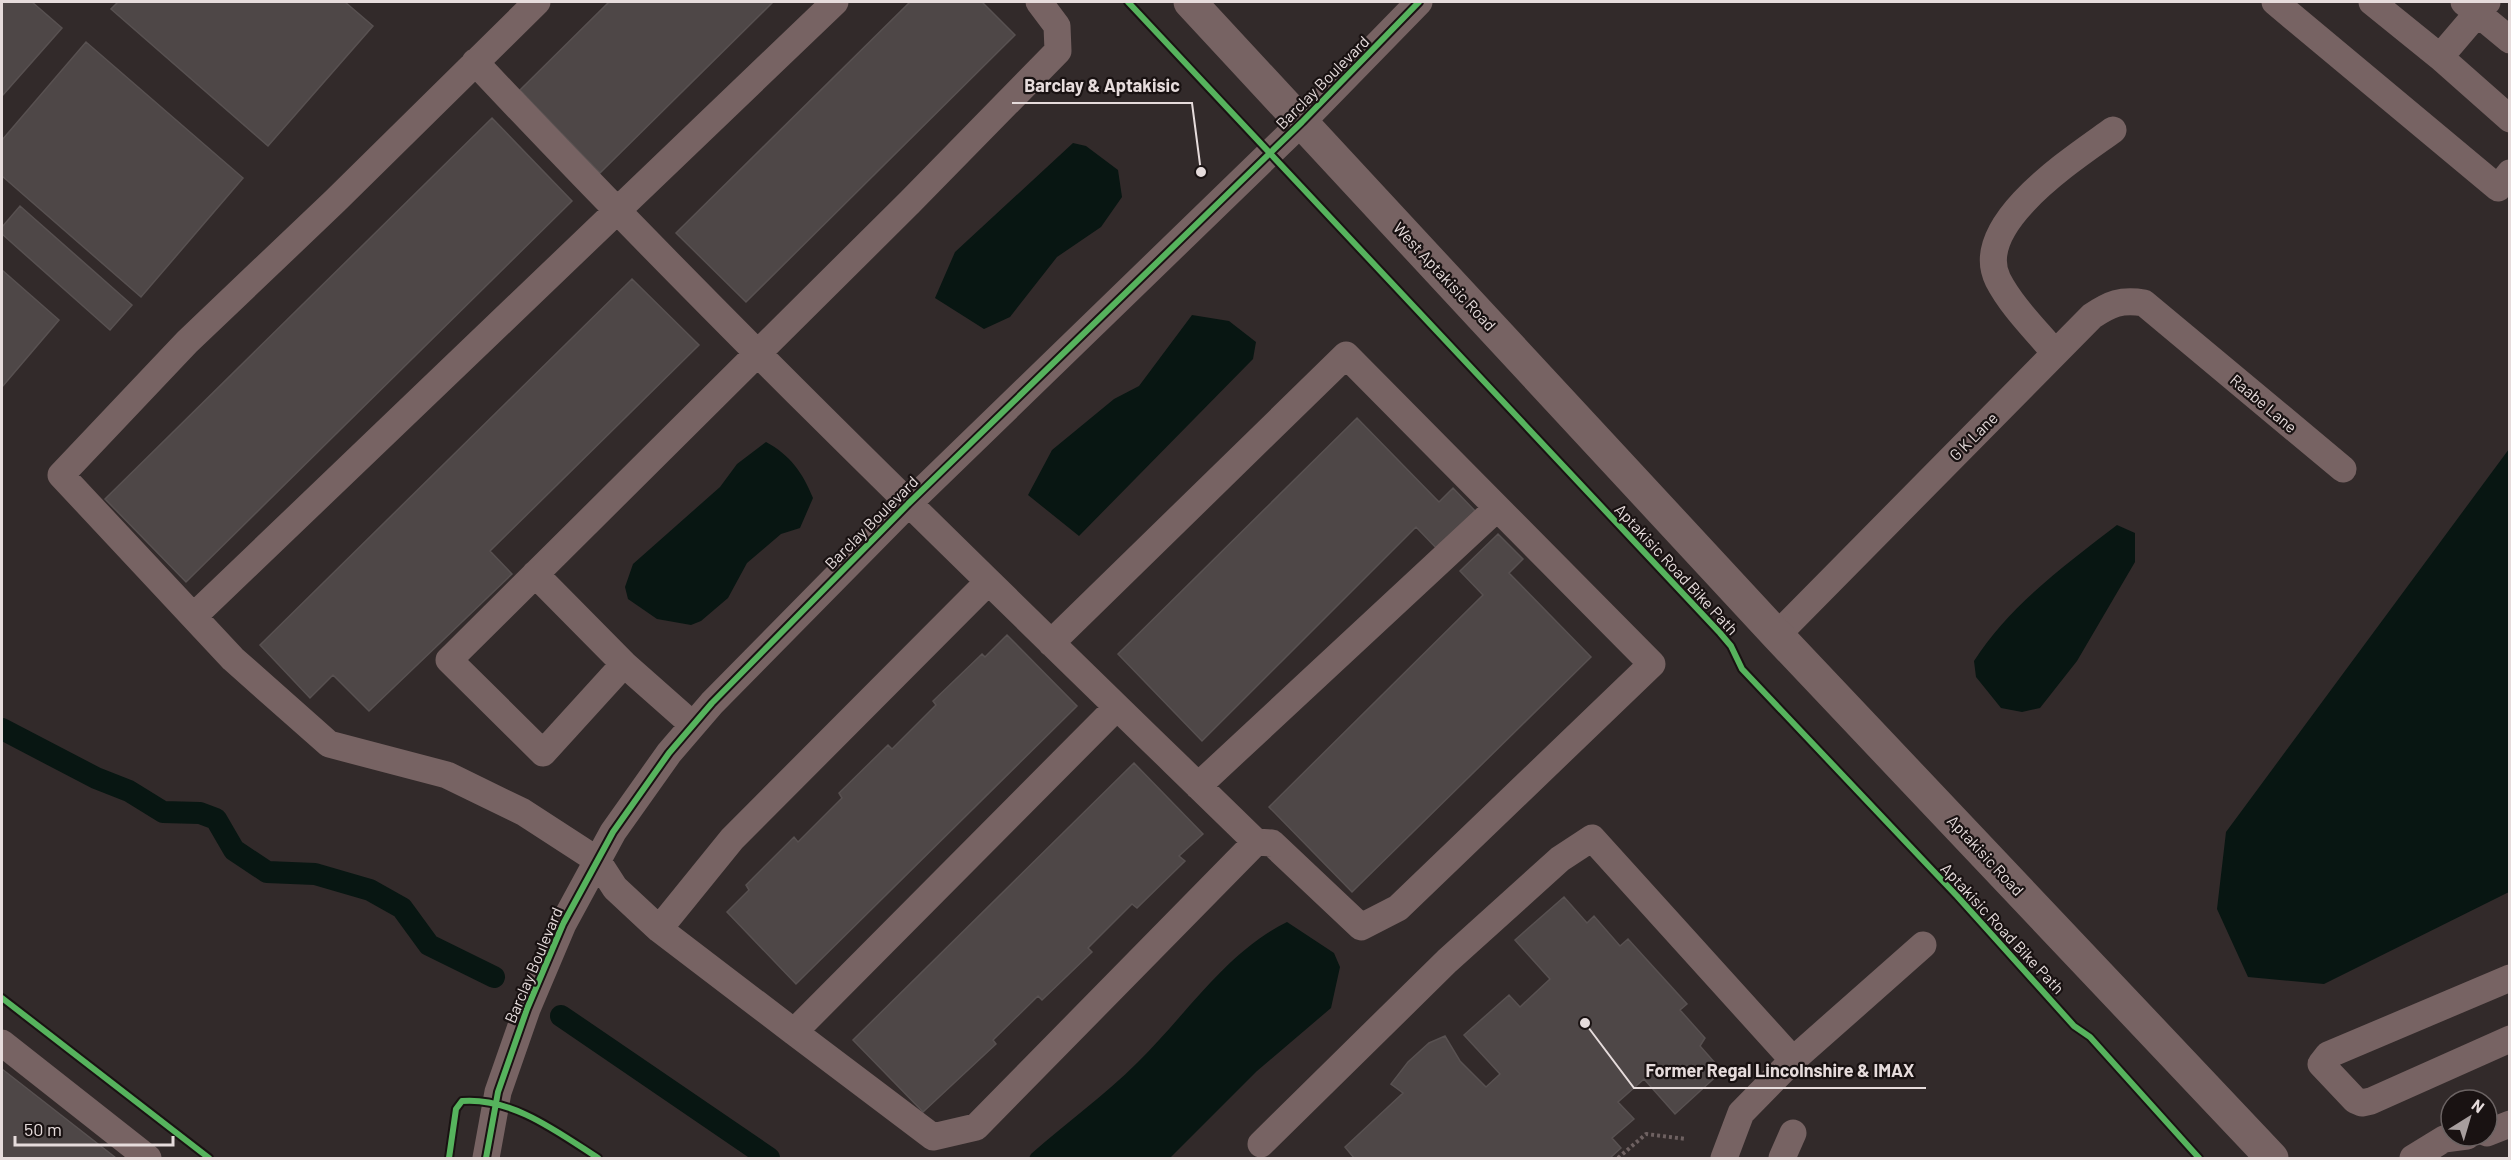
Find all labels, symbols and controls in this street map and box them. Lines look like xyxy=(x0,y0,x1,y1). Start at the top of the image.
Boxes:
street label: Barclay Boulevard xyxy=(1271,31,1373,133)
callout: Barclay & Aptakisic xyxy=(1012,67,1192,103)
text: Barclay & Aptakisic xyxy=(1024,74,1180,96)
street label: West Aptakisic Road xyxy=(1390,218,1500,334)
street label: Raabe Lane xyxy=(2227,370,2301,436)
street label: G K Lane xyxy=(1945,408,2001,464)
street label: Barclay Boulevard xyxy=(820,471,922,573)
street label: Aptakisic Road Bike Path xyxy=(1611,500,1743,638)
street label: Aptakisic Road xyxy=(1944,811,2028,899)
street label: Aptakisic Road Bike Path xyxy=(1937,859,2069,997)
street label: Barclay Boulevard xyxy=(500,904,566,1026)
callout: Former Regal Lincolnshire & IMAX xyxy=(1634,1052,1926,1088)
text: Former Regal Lincolnshire & IMAX xyxy=(1646,1059,1914,1081)
north arrow xyxy=(2439,1088,2499,1148)
text: N xyxy=(2468,1095,2488,1116)
scale bar xyxy=(15,1109,172,1147)
text: 50 m xyxy=(24,1118,62,1140)

